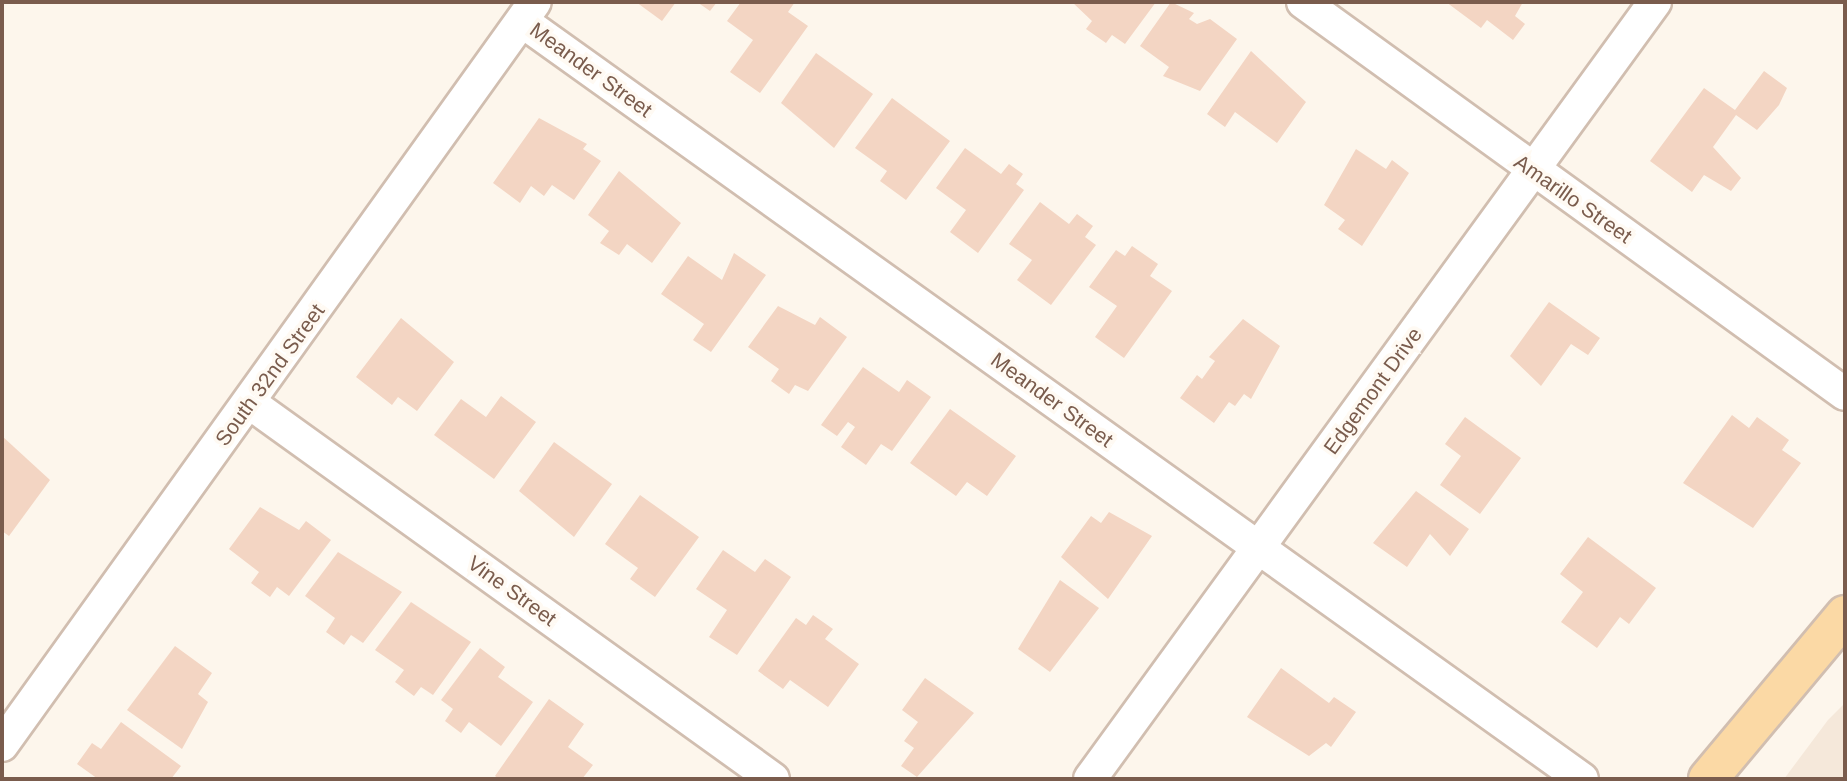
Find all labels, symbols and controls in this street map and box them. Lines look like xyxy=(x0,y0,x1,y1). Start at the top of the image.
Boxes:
street label: Meander Street xyxy=(525,17,657,123)
street label: Amarillo Street xyxy=(1509,149,1637,249)
street label: South 32nd Street xyxy=(210,299,330,451)
street label: Edgemont Drive xyxy=(1319,323,1427,459)
street label: Meander Street xyxy=(986,347,1118,453)
street label: Vine Street xyxy=(463,550,561,632)

